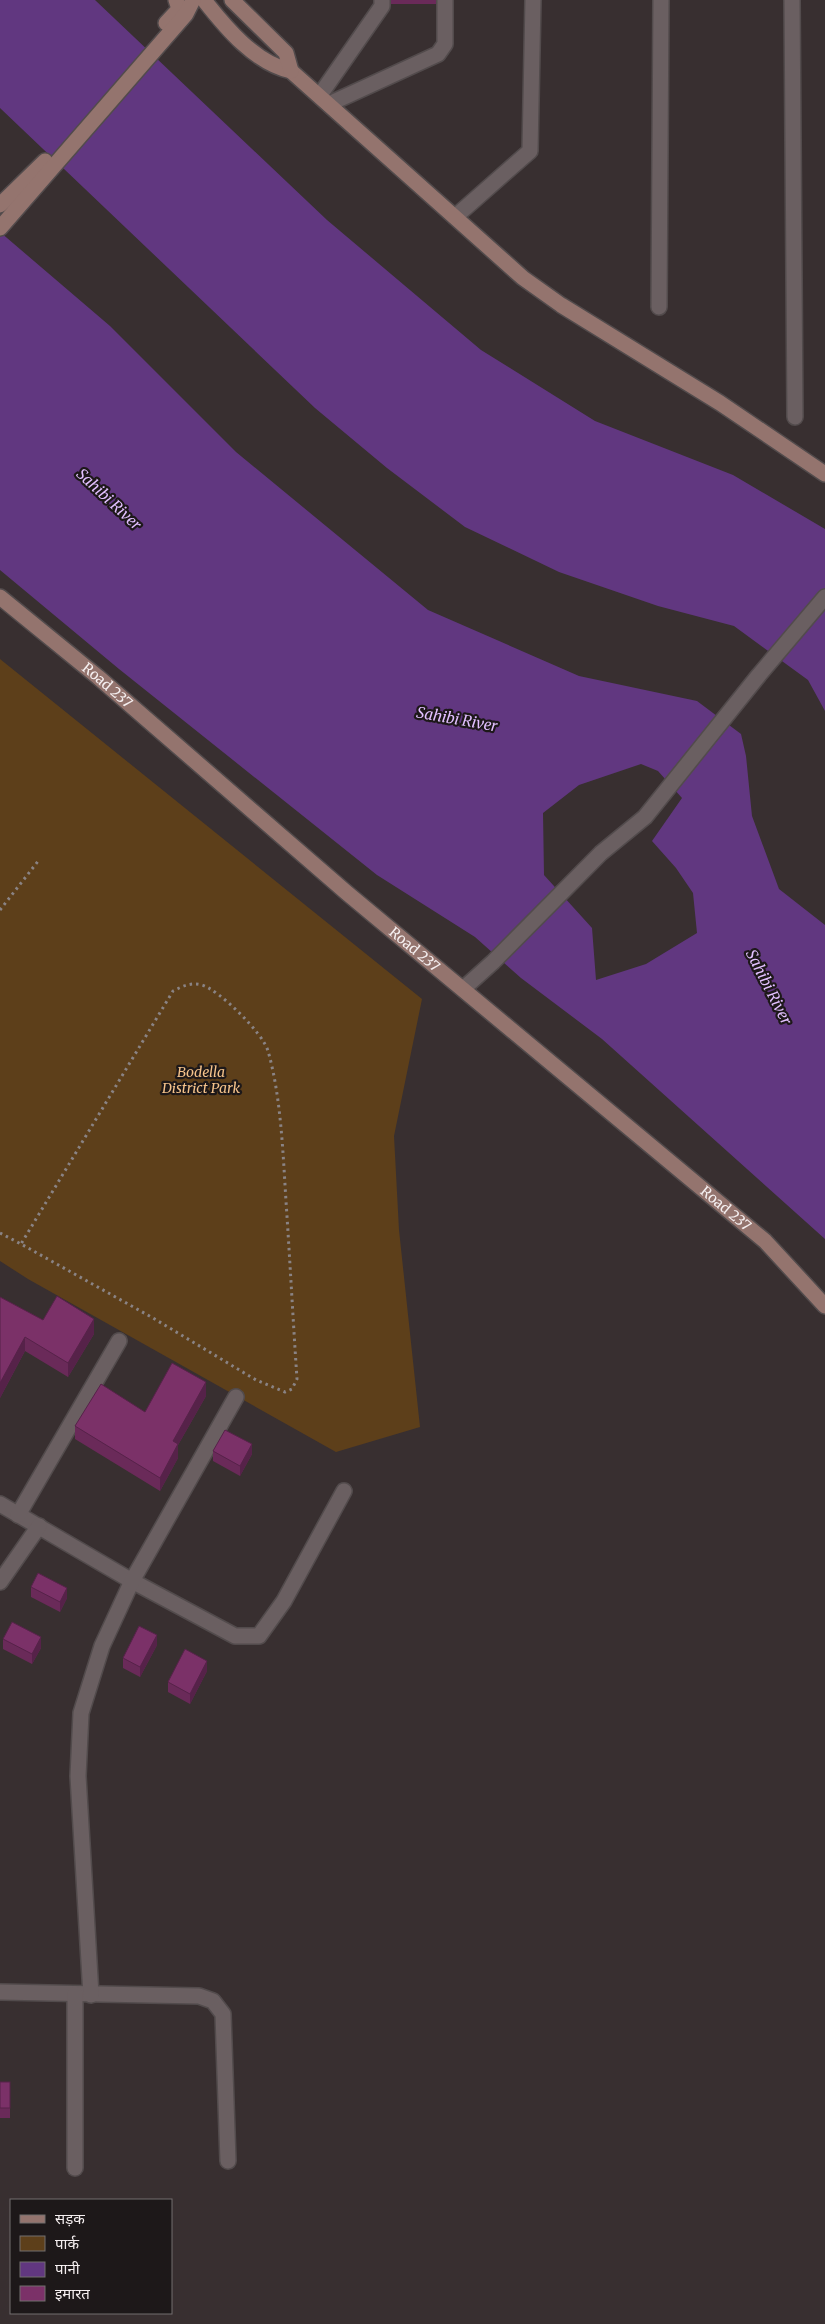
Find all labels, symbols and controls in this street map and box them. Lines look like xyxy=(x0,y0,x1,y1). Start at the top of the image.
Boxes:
water label: Sahibi River xyxy=(73,464,146,534)
street label: Road 237 xyxy=(78,659,136,712)
water label: Sahibi River xyxy=(415,703,500,736)
street label: Road 237 xyxy=(385,923,444,976)
water label: Sahibi River xyxy=(742,946,796,1029)
park label: Bodella District Park xyxy=(161,1063,240,1097)
street label: Road 237 xyxy=(697,1182,755,1235)
legend xyxy=(10,2199,172,2314)
text: सड़क xyxy=(55,2209,85,2228)
text: पार्क xyxy=(55,2234,79,2253)
text: पानी xyxy=(55,2259,81,2278)
text: इमारत xyxy=(55,2284,90,2303)

